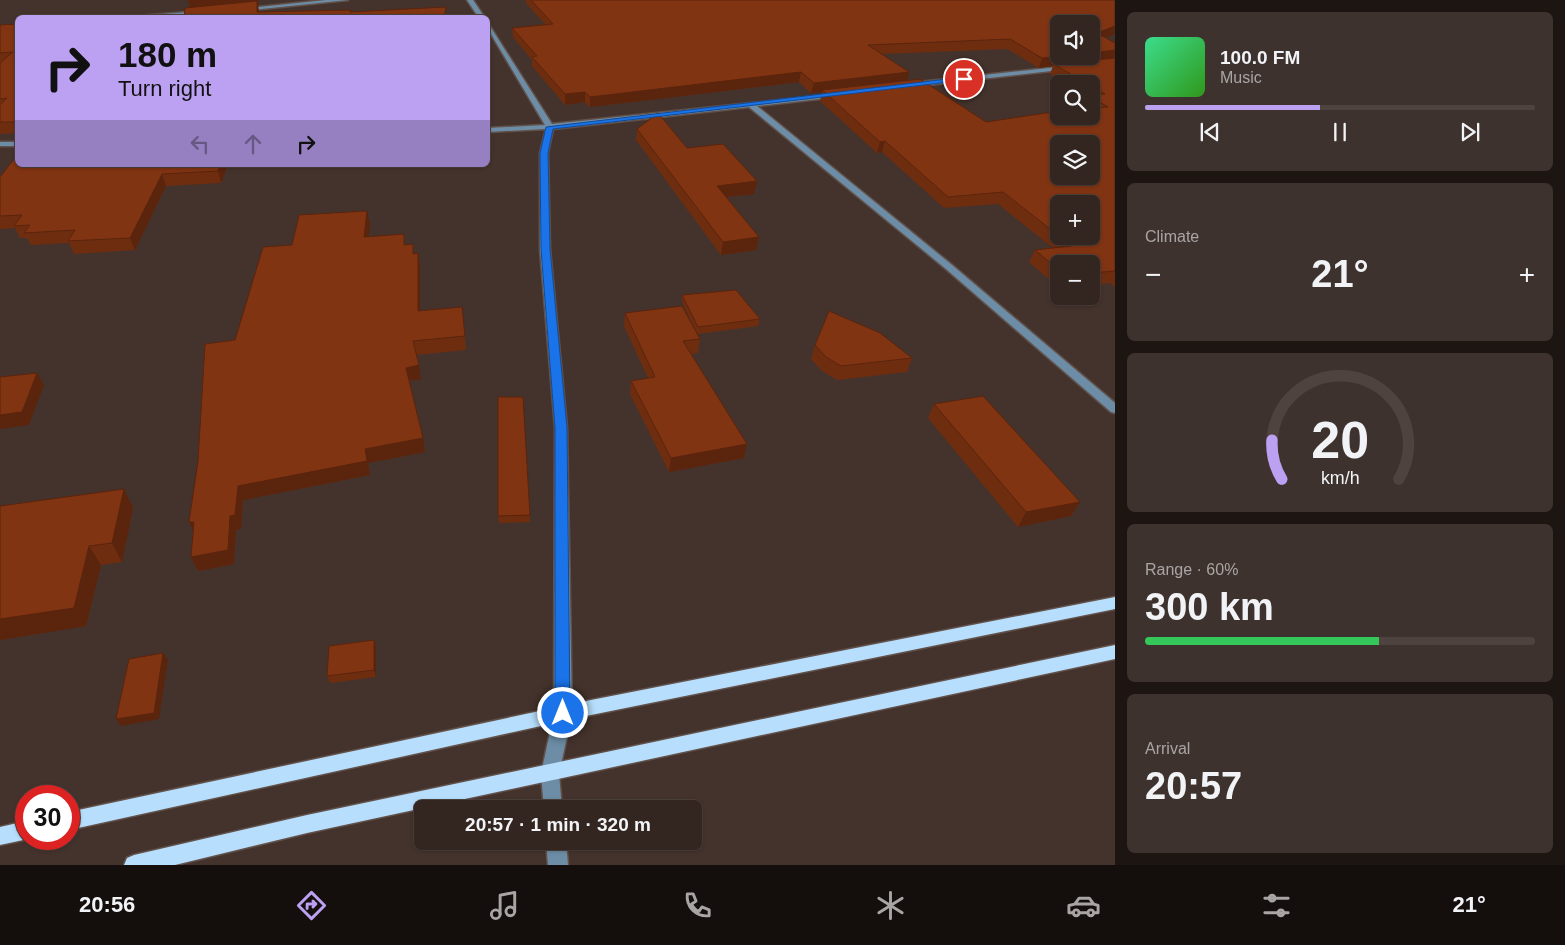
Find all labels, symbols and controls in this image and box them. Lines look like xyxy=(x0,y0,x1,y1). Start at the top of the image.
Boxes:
map controls xyxy=(1050,15,1100,305)
button: sound xyxy=(1050,15,1100,65)
icon: right xyxy=(35,35,100,100)
text: 180 m xyxy=(118,35,217,74)
text: 100.0 FM xyxy=(1220,47,1300,68)
pin xyxy=(943,58,985,100)
icon: arrive xyxy=(950,65,978,93)
text: Music xyxy=(1220,69,1262,86)
button: search xyxy=(1050,75,1100,125)
text: Turn right xyxy=(118,76,211,101)
icon: previous xyxy=(1196,118,1224,146)
icon: pause xyxy=(1326,118,1354,146)
icon: next xyxy=(1456,118,1484,146)
icon: left xyxy=(186,130,214,158)
icon: ahead xyxy=(239,130,267,158)
icon: right xyxy=(292,130,320,158)
button: layers xyxy=(1050,135,1100,185)
button: + xyxy=(1050,195,1100,245)
text: Climate xyxy=(1145,228,1199,245)
text: 21° xyxy=(1311,253,1369,295)
button: − xyxy=(1050,255,1100,305)
text: − xyxy=(1145,259,1161,290)
text: + xyxy=(1519,259,1535,290)
text: 20 xyxy=(1311,411,1369,469)
text: km/h xyxy=(1321,468,1359,488)
text: Range · 60% xyxy=(1145,561,1238,578)
text: 300 km xyxy=(1145,586,1274,628)
position arrow xyxy=(536,686,588,738)
text: Arrival xyxy=(1145,740,1190,757)
text: 20:57 xyxy=(1145,765,1242,807)
speed limit sign: 30 xyxy=(15,785,80,850)
text: 20:57 · 1 min · 320 m xyxy=(465,814,651,835)
icon: directions xyxy=(294,888,329,923)
icon: music xyxy=(487,888,522,923)
icon: phone xyxy=(680,888,715,923)
icon: climate xyxy=(873,888,908,923)
icon: car xyxy=(1066,888,1101,923)
icon: filters xyxy=(1259,888,1294,923)
text: 20:56 xyxy=(79,892,135,917)
text: 21° xyxy=(1453,892,1486,917)

